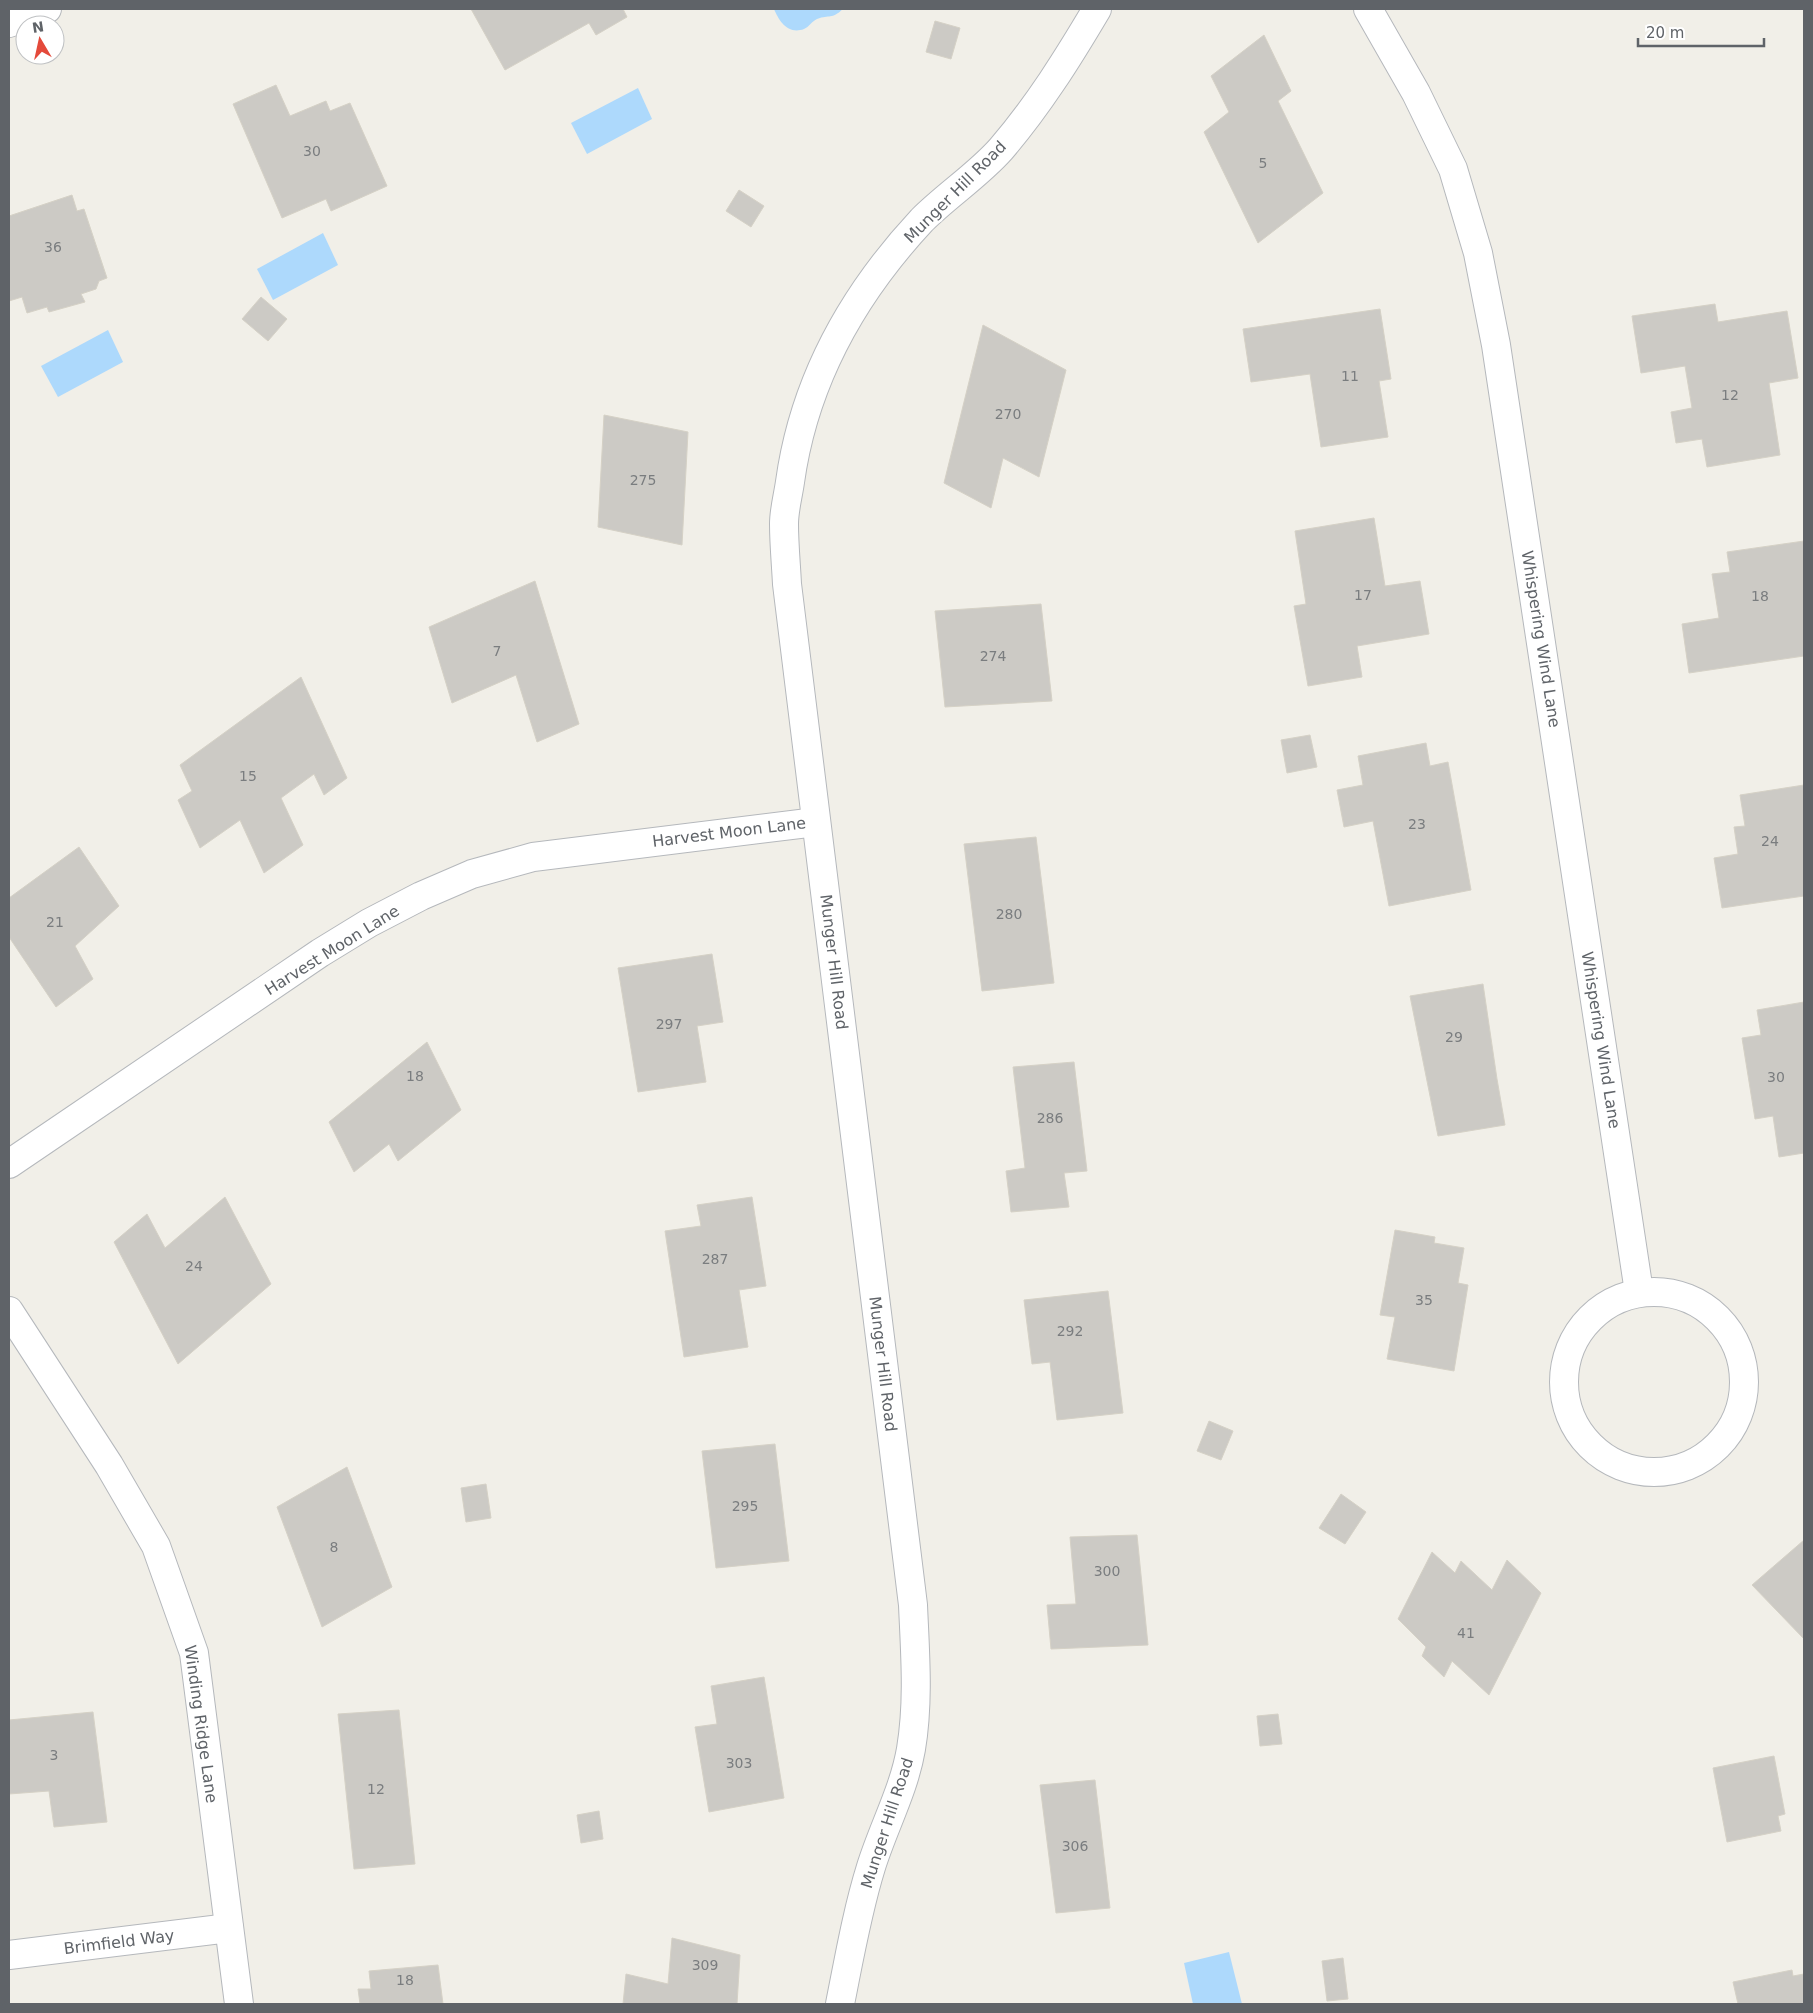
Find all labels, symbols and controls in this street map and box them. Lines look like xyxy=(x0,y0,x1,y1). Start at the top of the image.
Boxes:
north arrow xyxy=(15,15,65,65)
scale bar xyxy=(1638,15,1764,47)
text: N xyxy=(31,18,45,36)
text: 20 m xyxy=(1646,24,1684,42)
street label: Munger Hill Road xyxy=(900,137,1010,247)
house number: 30 xyxy=(303,143,321,159)
house number: 5 xyxy=(1259,155,1267,171)
house number: 36 xyxy=(44,239,62,255)
house number: 11 xyxy=(1341,368,1359,384)
house number: 12 xyxy=(1721,387,1739,403)
house number: 270 xyxy=(995,406,1021,422)
house number: 275 xyxy=(630,472,656,488)
street label: Whispering Wind Lane xyxy=(1518,549,1564,729)
house number: 17 xyxy=(1354,587,1372,603)
house number: 18 xyxy=(1751,588,1769,604)
house number: 7 xyxy=(493,643,501,659)
house number: 274 xyxy=(980,648,1006,664)
house number: 15 xyxy=(239,768,257,784)
street label: Harvest Moon Lane xyxy=(651,813,807,851)
house number: 23 xyxy=(1408,816,1426,832)
house number: 24 xyxy=(1761,833,1779,849)
street label: Munger Hill Road xyxy=(816,893,852,1031)
street label: Harvest Moon Lane xyxy=(261,901,403,999)
house number: 280 xyxy=(996,906,1022,922)
house number: 21 xyxy=(46,914,64,930)
street label: Whispering Wind Lane xyxy=(1578,950,1624,1130)
house number: 297 xyxy=(656,1016,682,1032)
house number: 29 xyxy=(1445,1029,1463,1045)
house number: 18 xyxy=(406,1068,424,1084)
house number: 30 xyxy=(1767,1069,1785,1085)
house number: 286 xyxy=(1037,1110,1063,1126)
house number: 287 xyxy=(702,1251,728,1267)
house number: 24 xyxy=(185,1258,203,1274)
house number: 35 xyxy=(1415,1292,1433,1308)
street label: Munger Hill Road xyxy=(865,1295,901,1433)
house number: 292 xyxy=(1057,1323,1083,1339)
house number: 295 xyxy=(732,1498,758,1514)
house number: 8 xyxy=(330,1539,338,1555)
house number: 300 xyxy=(1094,1563,1120,1579)
house number: 41 xyxy=(1457,1625,1475,1641)
street label: Winding Ridge Lane xyxy=(180,1644,222,1804)
house number: 3 xyxy=(50,1747,58,1763)
house number: 303 xyxy=(726,1755,752,1771)
street label: Munger Hill Road xyxy=(857,1755,917,1891)
house number: 12 xyxy=(367,1781,385,1797)
house number: 306 xyxy=(1062,1838,1088,1854)
street label: Brimfield Way xyxy=(63,1926,175,1958)
house number: 309 xyxy=(692,1957,718,1973)
house number: 18 xyxy=(396,1972,414,1988)

